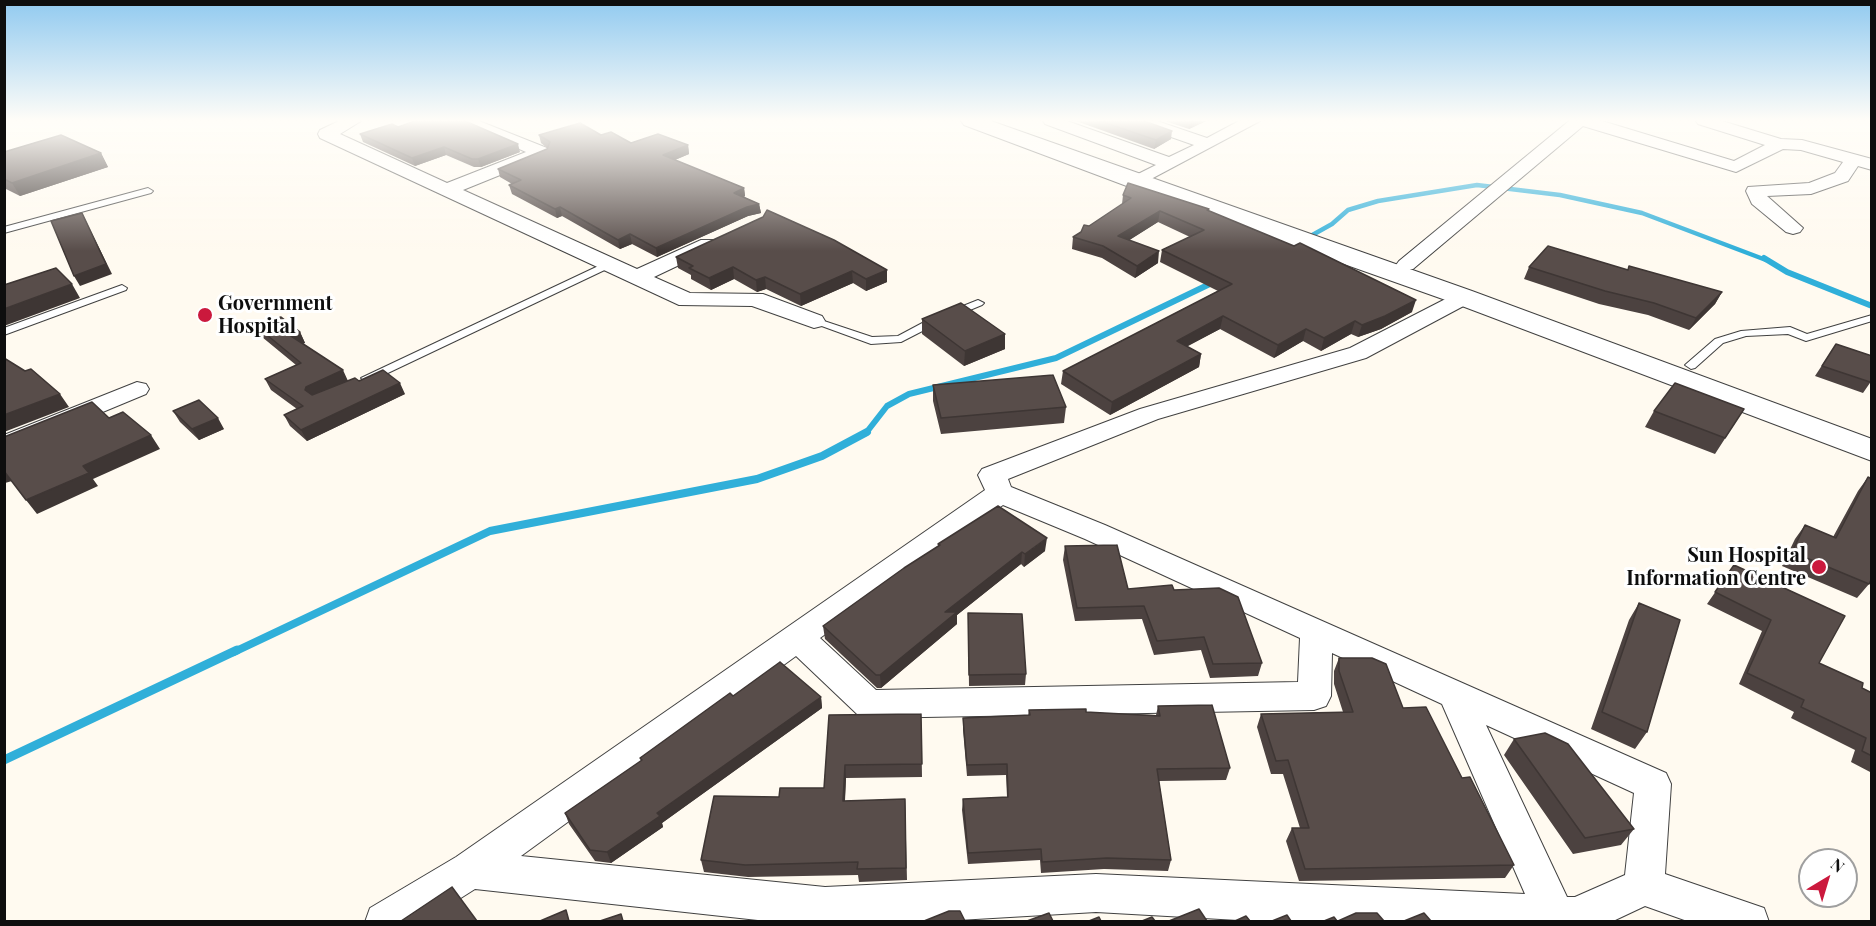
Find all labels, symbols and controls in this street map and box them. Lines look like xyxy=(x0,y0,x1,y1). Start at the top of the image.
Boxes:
place label: Government Hospital xyxy=(218,292,333,339)
marker: Government Hospital xyxy=(196,306,214,324)
place label: Sun Hospital Information Centre xyxy=(1626,544,1806,591)
marker: Sun Hospital Information Centre xyxy=(1810,558,1828,576)
north arrow xyxy=(1798,848,1858,908)
text: N xyxy=(1827,853,1849,877)

